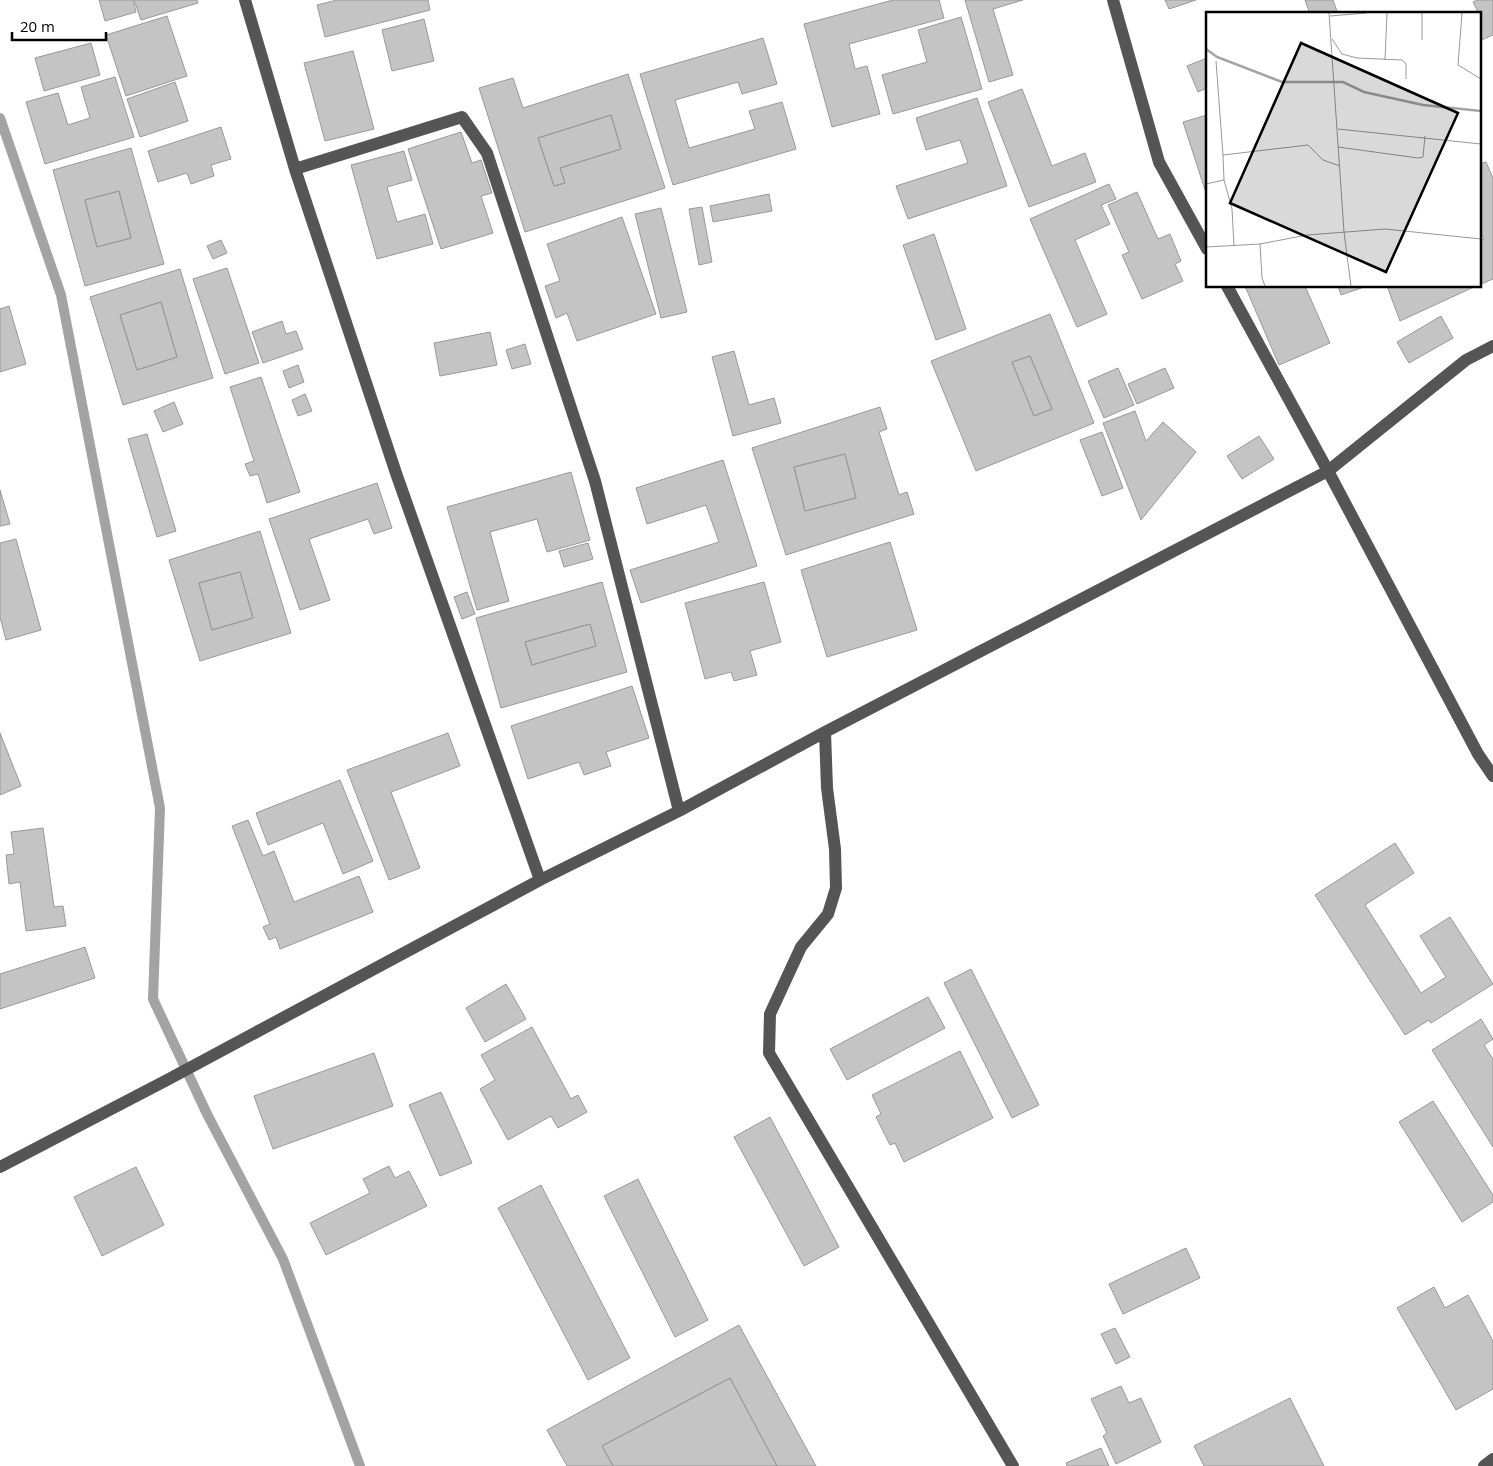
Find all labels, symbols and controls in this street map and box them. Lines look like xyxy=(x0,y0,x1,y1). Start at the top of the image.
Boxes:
scale bar xyxy=(12,10,106,42)
inset map xyxy=(1206,12,1480,288)
text: 20 m xyxy=(20,16,55,36)

